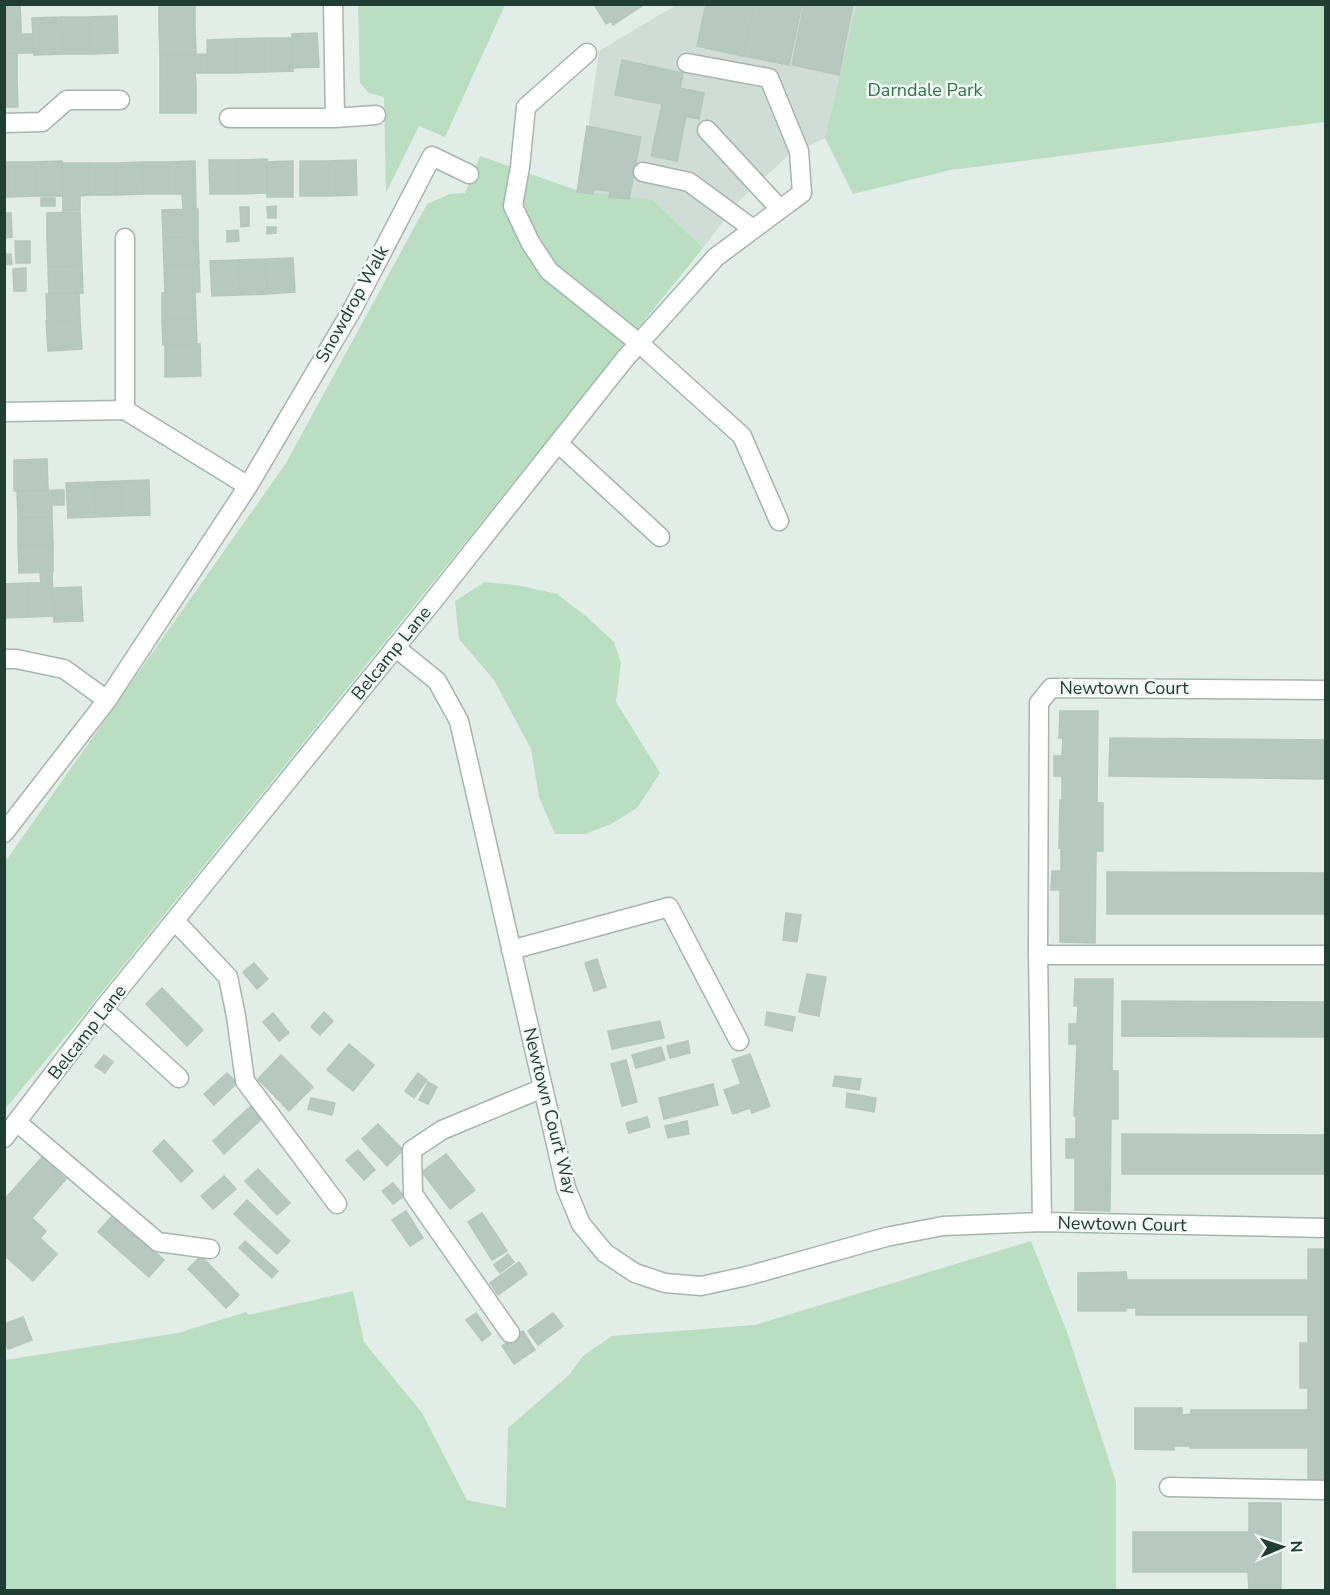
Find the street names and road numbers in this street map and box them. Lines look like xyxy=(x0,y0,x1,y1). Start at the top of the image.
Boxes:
street label: Snowdrop Walk xyxy=(310,240,395,367)
street label: Belcamp Lane xyxy=(346,601,436,705)
street label: Newtown Court xyxy=(1060,676,1189,700)
street label: Belcamp Lane xyxy=(42,980,132,1084)
street label: Newtown Court Way xyxy=(518,1025,583,1198)
street label: Newtown Court xyxy=(1057,1211,1187,1237)

